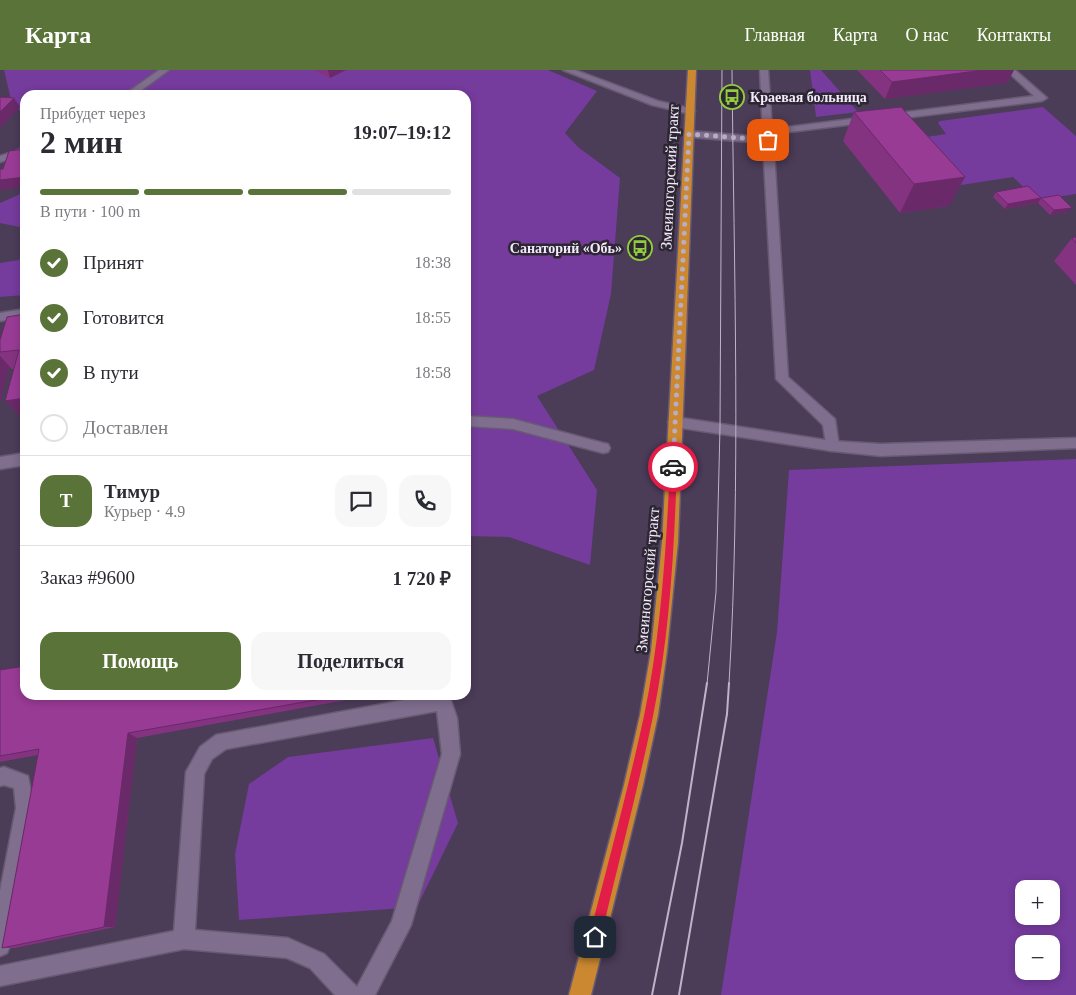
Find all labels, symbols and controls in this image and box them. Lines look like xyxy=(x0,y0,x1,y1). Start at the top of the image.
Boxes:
text: Карта xyxy=(25,22,91,48)
text: Главная xyxy=(745,25,805,45)
text: Карта xyxy=(833,25,878,45)
text: О нас xyxy=(906,25,949,45)
text: Контакты xyxy=(977,25,1051,45)
bus stop icon: Краевая больница xyxy=(719,84,745,110)
place label: Краевая больница xyxy=(750,90,867,105)
street label: Змеиногорский тракт xyxy=(657,104,683,250)
text: Прибудет через xyxy=(40,105,146,122)
pin xyxy=(747,119,789,161)
text: 19:07–19:12 xyxy=(353,122,451,143)
text: 2 мин xyxy=(40,124,123,160)
icon: bag xyxy=(754,126,782,154)
text: В пути · 100 m xyxy=(40,203,141,220)
bus stop icon: Санаторий «Обь» xyxy=(627,235,653,261)
place label: Санаторий «Обь» xyxy=(510,241,622,256)
icon: check xyxy=(40,249,68,277)
text: Принят xyxy=(83,252,144,273)
text: 18:38 xyxy=(415,254,451,271)
icon: check xyxy=(40,304,68,332)
text: Готовится xyxy=(83,307,164,328)
text: 18:55 xyxy=(415,309,451,326)
icon: check xyxy=(40,359,68,387)
text: В пути xyxy=(83,362,139,383)
text: 18:58 xyxy=(415,364,451,381)
text: Доставлен xyxy=(83,417,168,438)
courier xyxy=(648,442,698,492)
icon: car xyxy=(659,453,687,481)
button: chat xyxy=(335,475,387,527)
button: phone xyxy=(399,475,451,527)
text: Тимур xyxy=(104,481,160,502)
text: Т xyxy=(60,490,72,511)
text: Курьер · 4.9 xyxy=(104,503,185,520)
street label: Змеиногорский тракт xyxy=(633,507,663,653)
text: Заказ #9600 xyxy=(40,567,135,588)
text: 1 720 ₽ xyxy=(392,568,451,589)
button: Помощь xyxy=(40,632,241,690)
button: Поделиться xyxy=(251,632,451,690)
map controls xyxy=(1015,880,1060,980)
button: + xyxy=(1015,880,1060,925)
pin xyxy=(574,916,616,958)
icon: home xyxy=(581,923,609,951)
button: − xyxy=(1015,935,1060,980)

